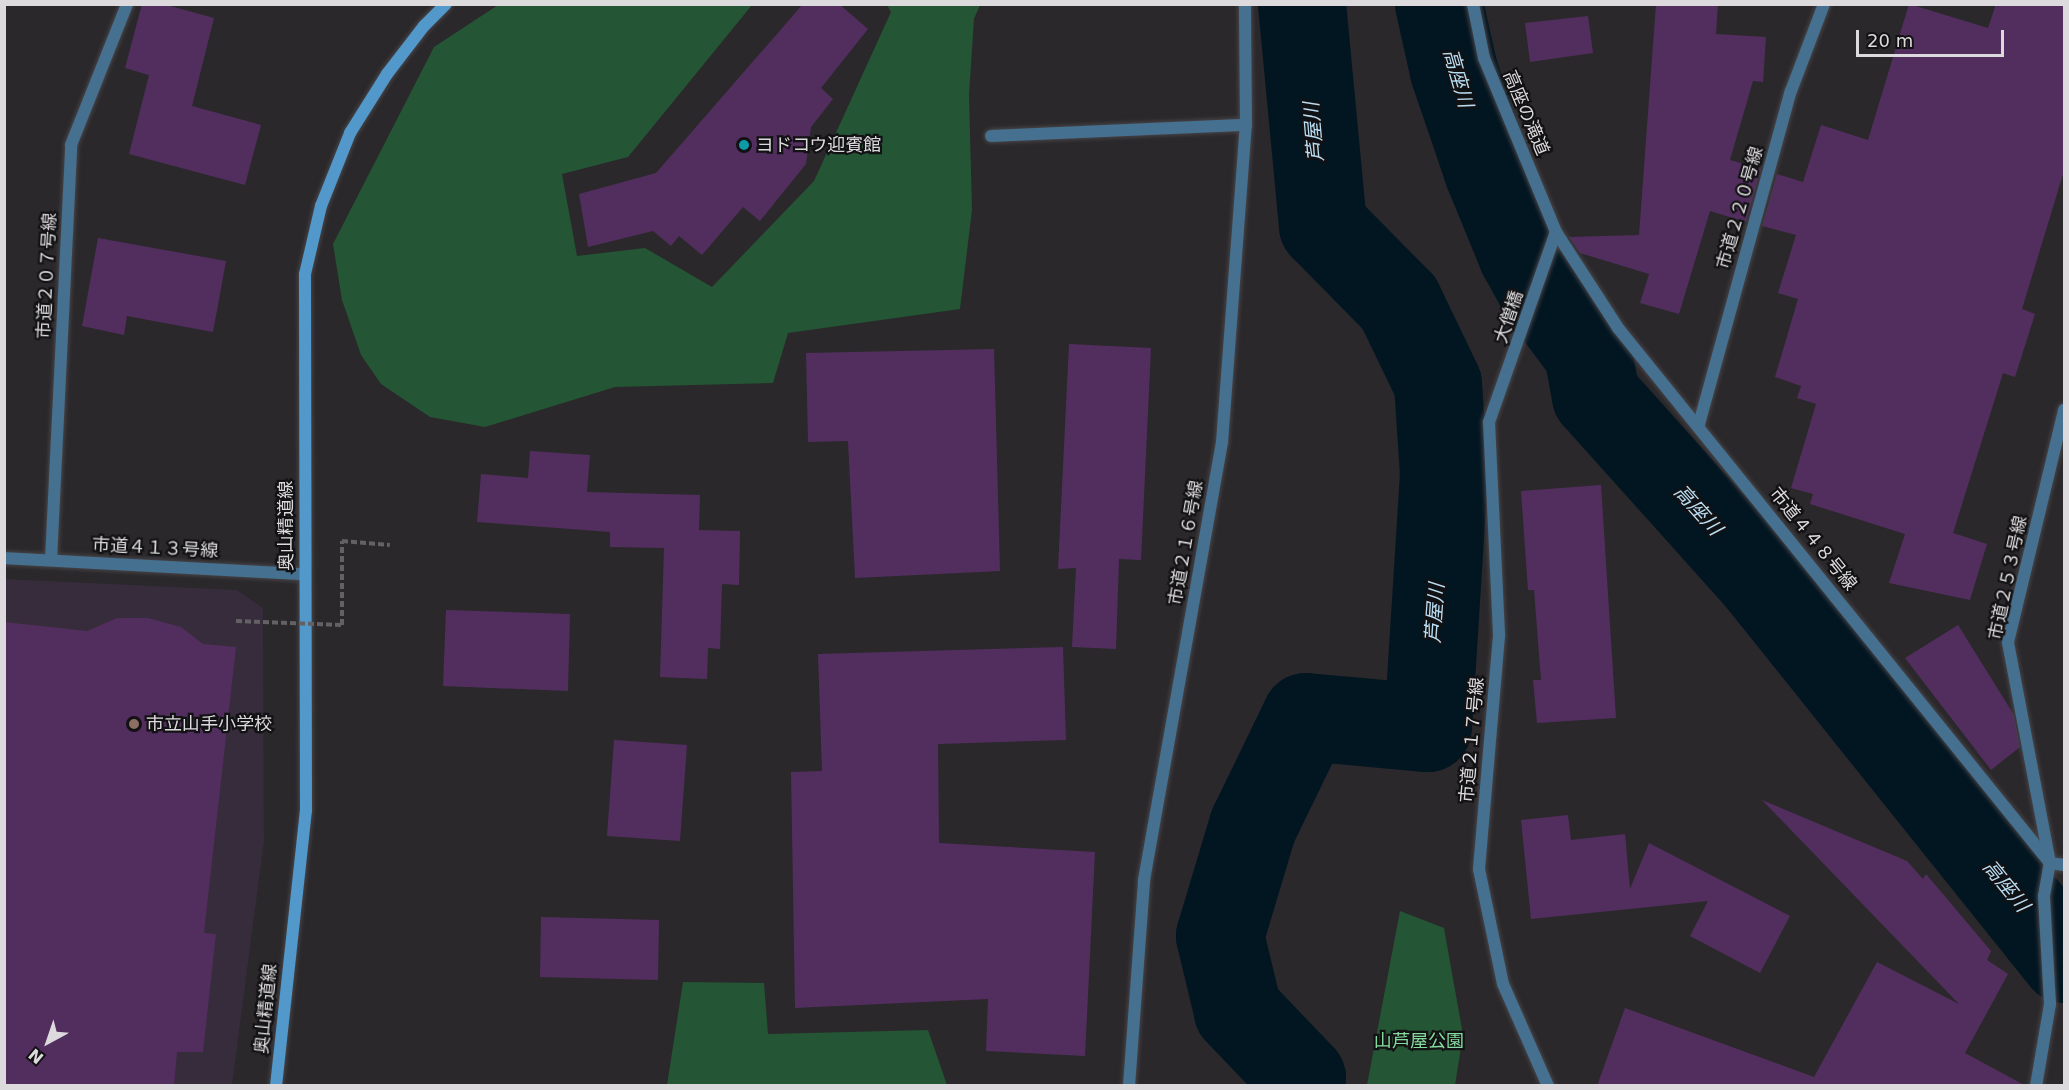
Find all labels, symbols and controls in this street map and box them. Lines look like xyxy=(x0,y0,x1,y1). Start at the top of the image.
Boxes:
scale bar xyxy=(1859,18,2008,56)
text: 20 m xyxy=(1867,30,1913,51)
water label: 高座川 xyxy=(1438,46,1478,110)
street label: 高座の滝道 xyxy=(1498,67,1554,159)
water label: 芦屋川 xyxy=(1299,101,1329,163)
place label: ヨドコウ迎賓館 xyxy=(756,134,882,156)
marker: ヨドコウ迎賓館 xyxy=(737,138,751,152)
street label: 市道２２０号線 xyxy=(1712,144,1768,272)
street label: 市道２０７号線 xyxy=(33,213,61,339)
street label: 大僧橋 xyxy=(1490,288,1528,346)
street label: 市道２１６号線 xyxy=(1164,479,1208,607)
water label: 高座川 xyxy=(1669,480,1727,540)
street label: 奥山精道線 xyxy=(275,481,297,571)
street label: 市道４４８号線 xyxy=(1765,483,1861,595)
street label: 市道２５３号線 xyxy=(1984,514,2032,642)
street label: 市道４１３号線 xyxy=(92,534,218,562)
water label: 芦屋川 xyxy=(1421,582,1449,644)
street label: 市道２１７号線 xyxy=(1456,676,1488,804)
place label: 市立山手小学校 xyxy=(146,713,272,735)
marker: 市立山手小学校 xyxy=(127,717,141,731)
water label: 高座川 xyxy=(1978,855,2034,917)
street label: 奥山精道線 xyxy=(251,963,281,1055)
north arrow xyxy=(18,1012,78,1072)
park label: 山芦屋公園 xyxy=(1374,1030,1464,1052)
text: N xyxy=(25,1045,47,1068)

